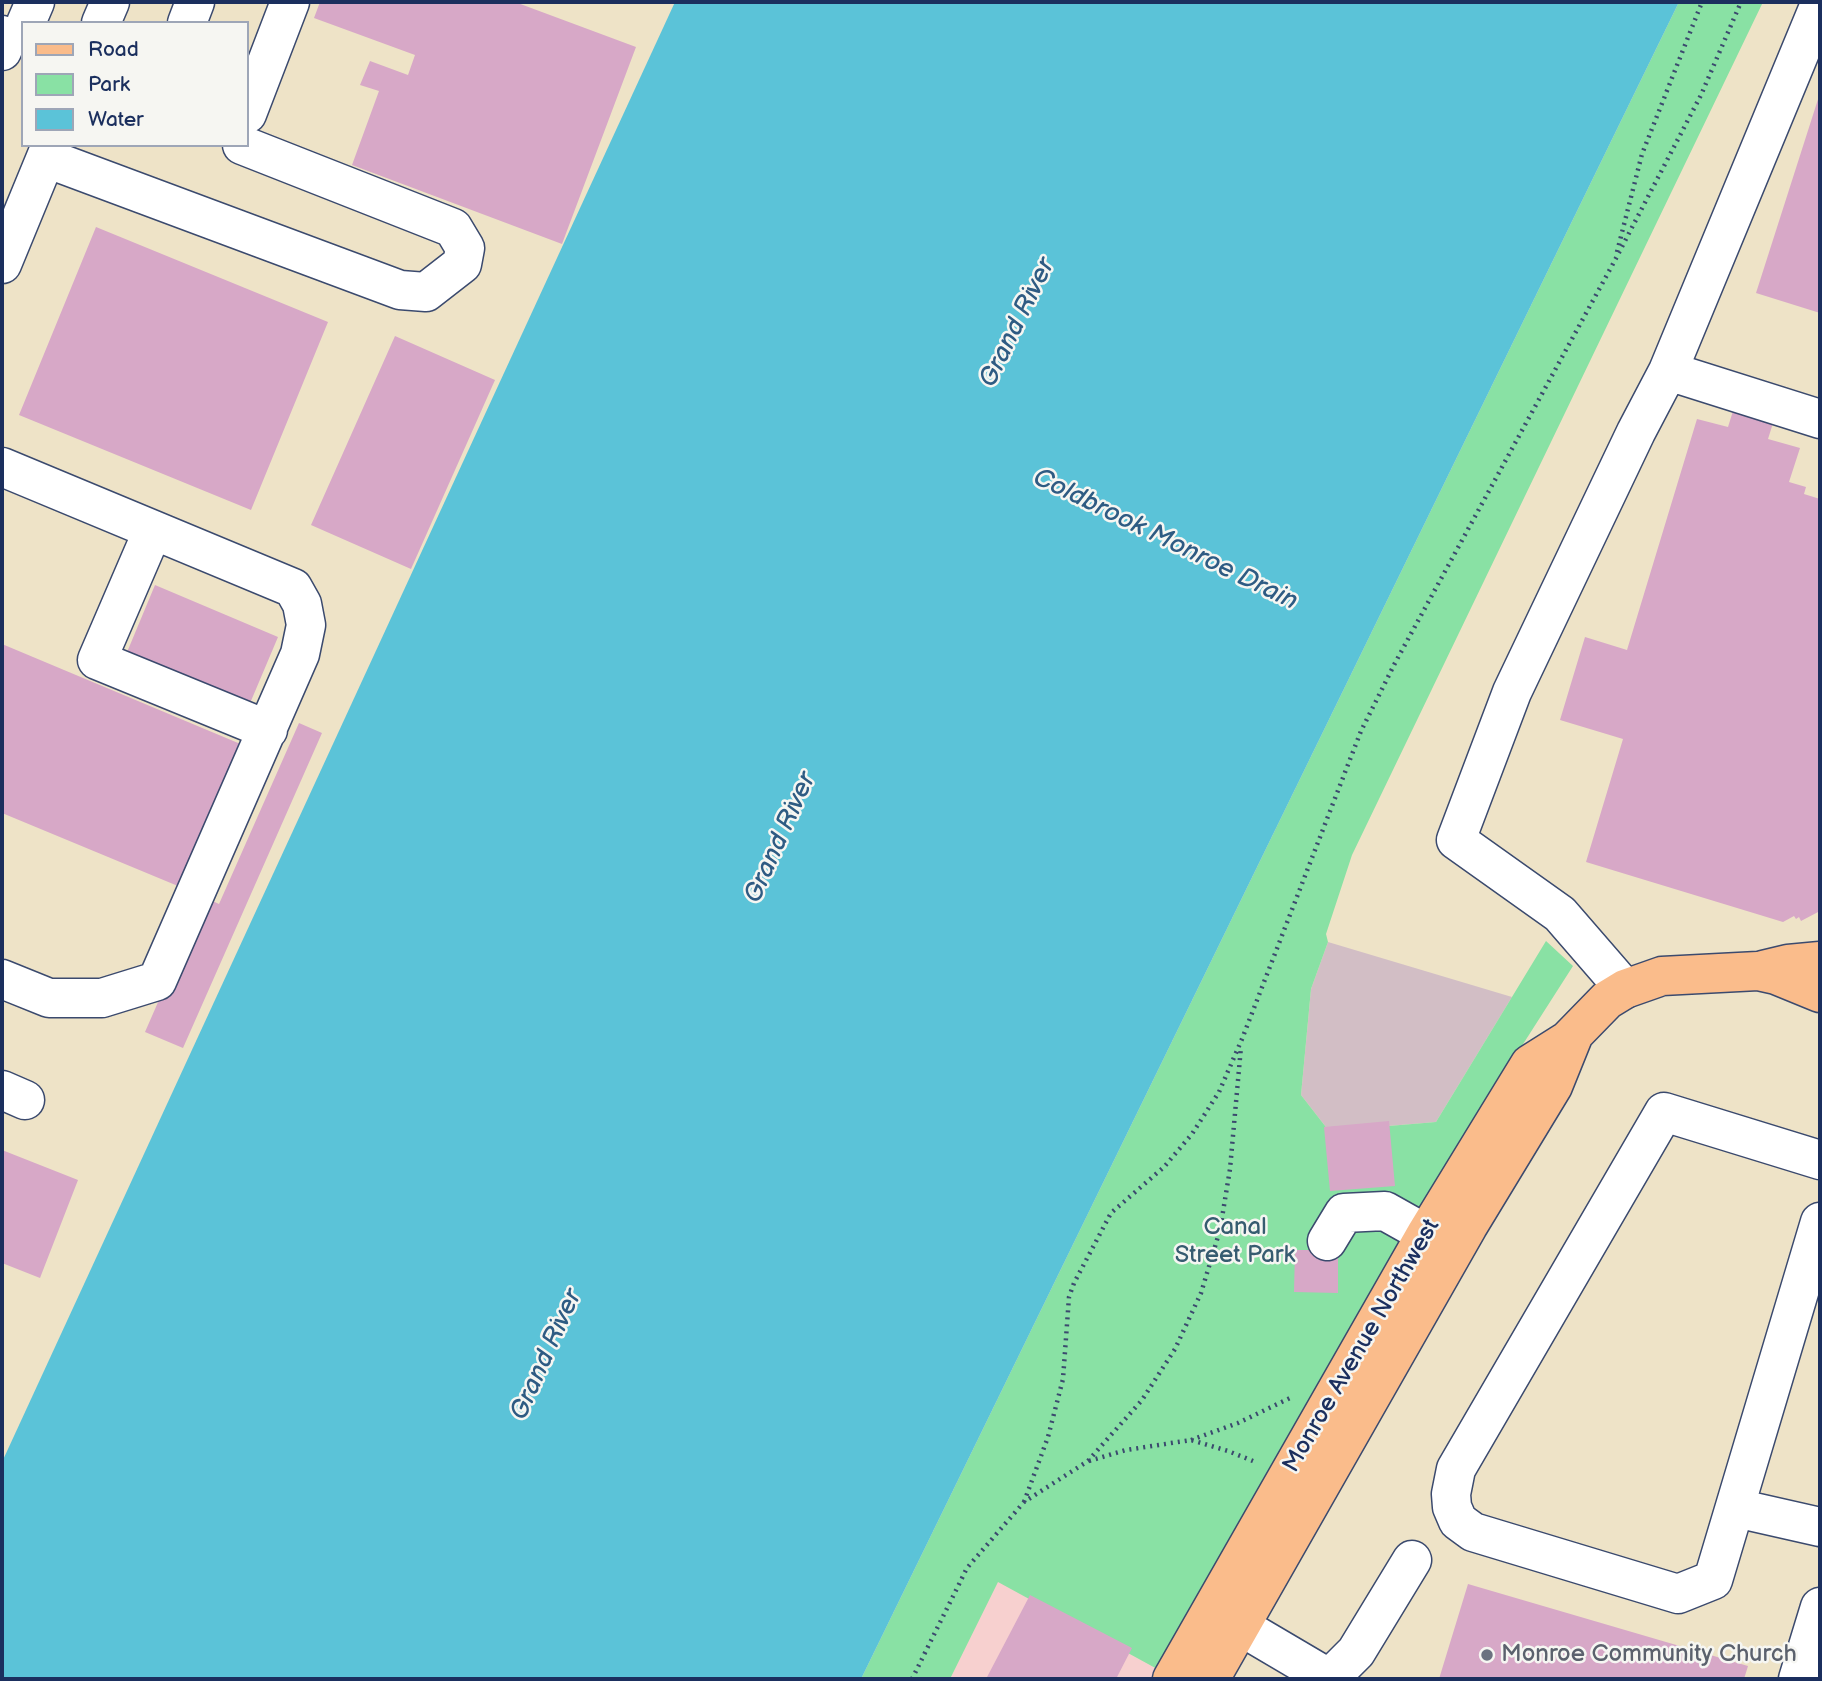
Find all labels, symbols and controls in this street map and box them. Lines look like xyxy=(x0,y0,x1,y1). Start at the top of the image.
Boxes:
legend xyxy=(21,21,248,147)
text: Road xyxy=(88,37,139,62)
text: Park xyxy=(88,72,130,97)
text: Water xyxy=(88,107,144,132)
water label: Grand River xyxy=(973,253,1063,393)
water label: Coldbrook Monroe Drain xyxy=(1028,462,1302,618)
water label: Grand River xyxy=(738,768,824,908)
park label: Canal Street Park xyxy=(1175,1214,1295,1270)
street label: Monroe Avenue Northwest xyxy=(1278,1214,1446,1478)
water label: Grand River xyxy=(504,1285,590,1425)
place label: Monroe Community Church xyxy=(1501,1641,1797,1669)
marker: Monroe Community Church xyxy=(1479,1647,1495,1663)

